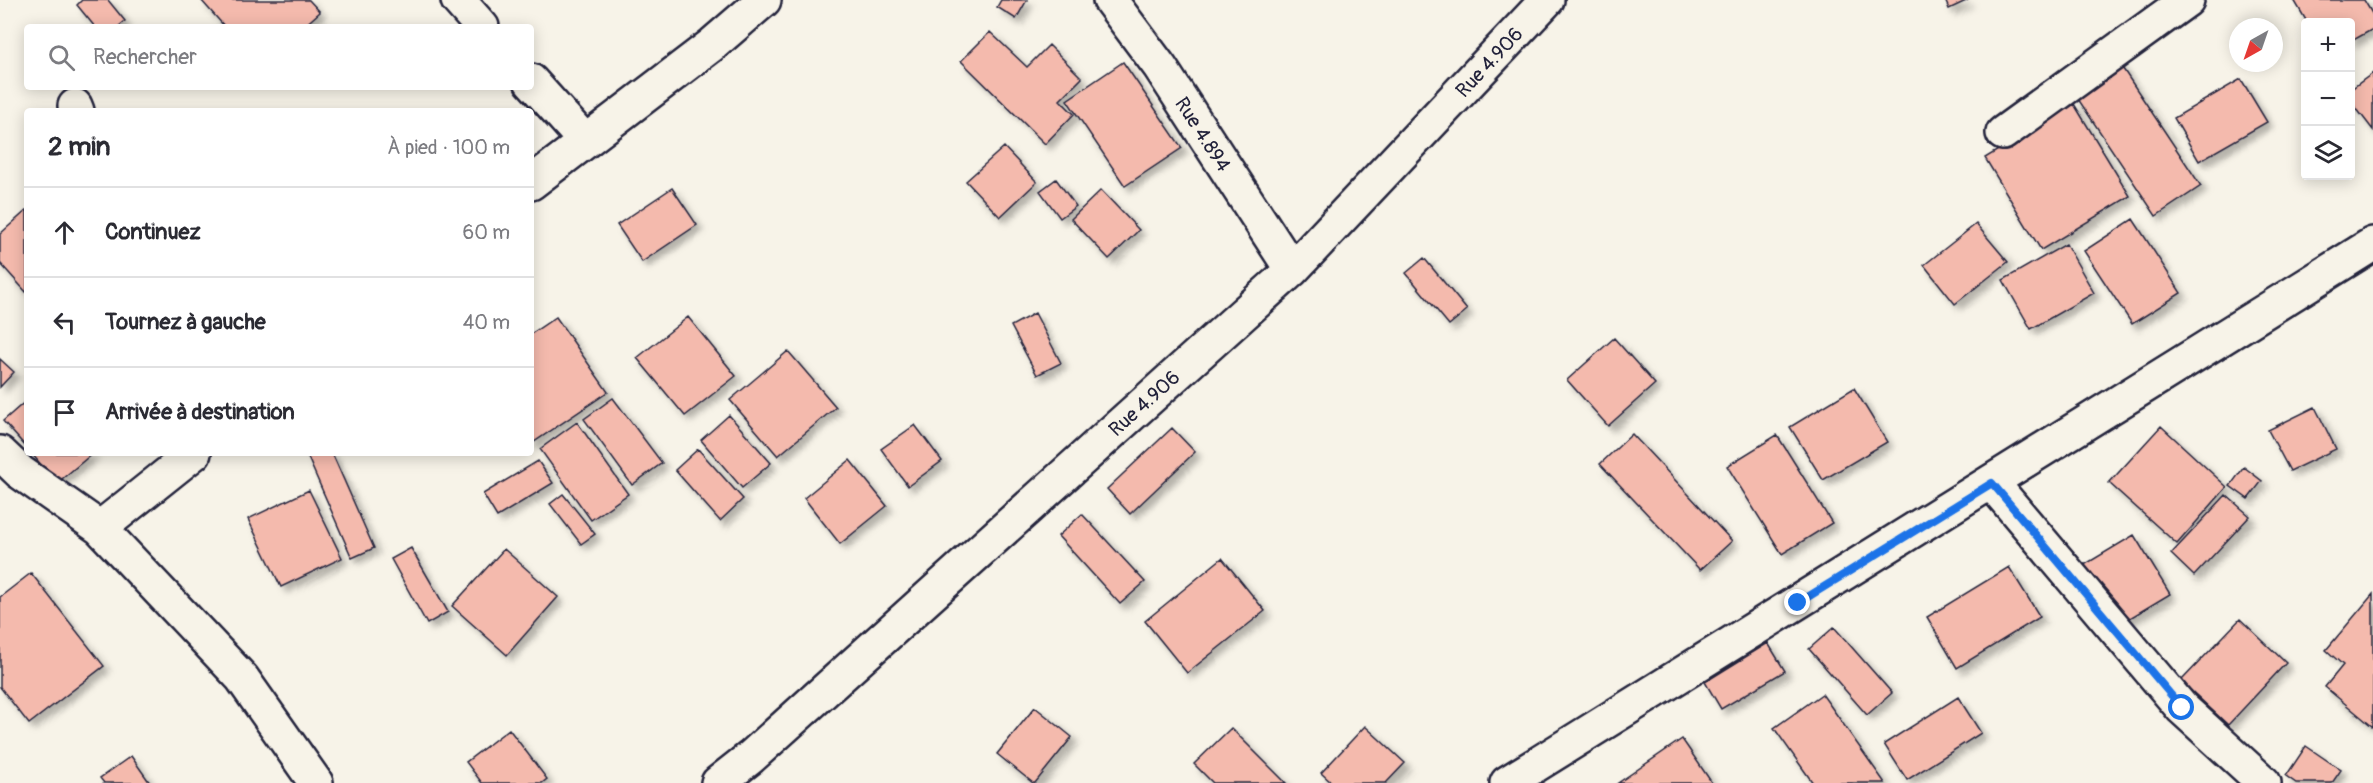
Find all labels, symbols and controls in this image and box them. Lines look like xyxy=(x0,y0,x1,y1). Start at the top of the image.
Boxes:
north arrow xyxy=(2229,18,2283,72)
map controls xyxy=(2301,18,2355,180)
button: + xyxy=(2301,18,2355,72)
street label: Rue 4.906 xyxy=(1450,22,1528,103)
search box xyxy=(24,24,534,90)
icon: search xyxy=(45,41,78,74)
text: Rechercher xyxy=(93,43,197,71)
button: − xyxy=(2301,72,2355,126)
street label: Rue 4.894 xyxy=(1169,92,1236,177)
button: layers xyxy=(2301,126,2355,180)
text: 2 min xyxy=(48,131,110,163)
text: À pied · 100 m xyxy=(387,135,510,160)
icon: ahead xyxy=(48,216,81,249)
text: Continuez xyxy=(105,218,201,246)
text: 60 m xyxy=(463,220,510,245)
icon: left xyxy=(48,306,81,339)
text: Tournez à gauche xyxy=(105,308,266,336)
text: 40 m xyxy=(463,310,510,335)
street label: Rue 4.906 xyxy=(1103,365,1185,442)
icon: arrive xyxy=(48,396,81,429)
text: Arrivée à destination xyxy=(105,398,295,426)
route end xyxy=(1784,589,1810,615)
route start xyxy=(2168,694,2194,720)

